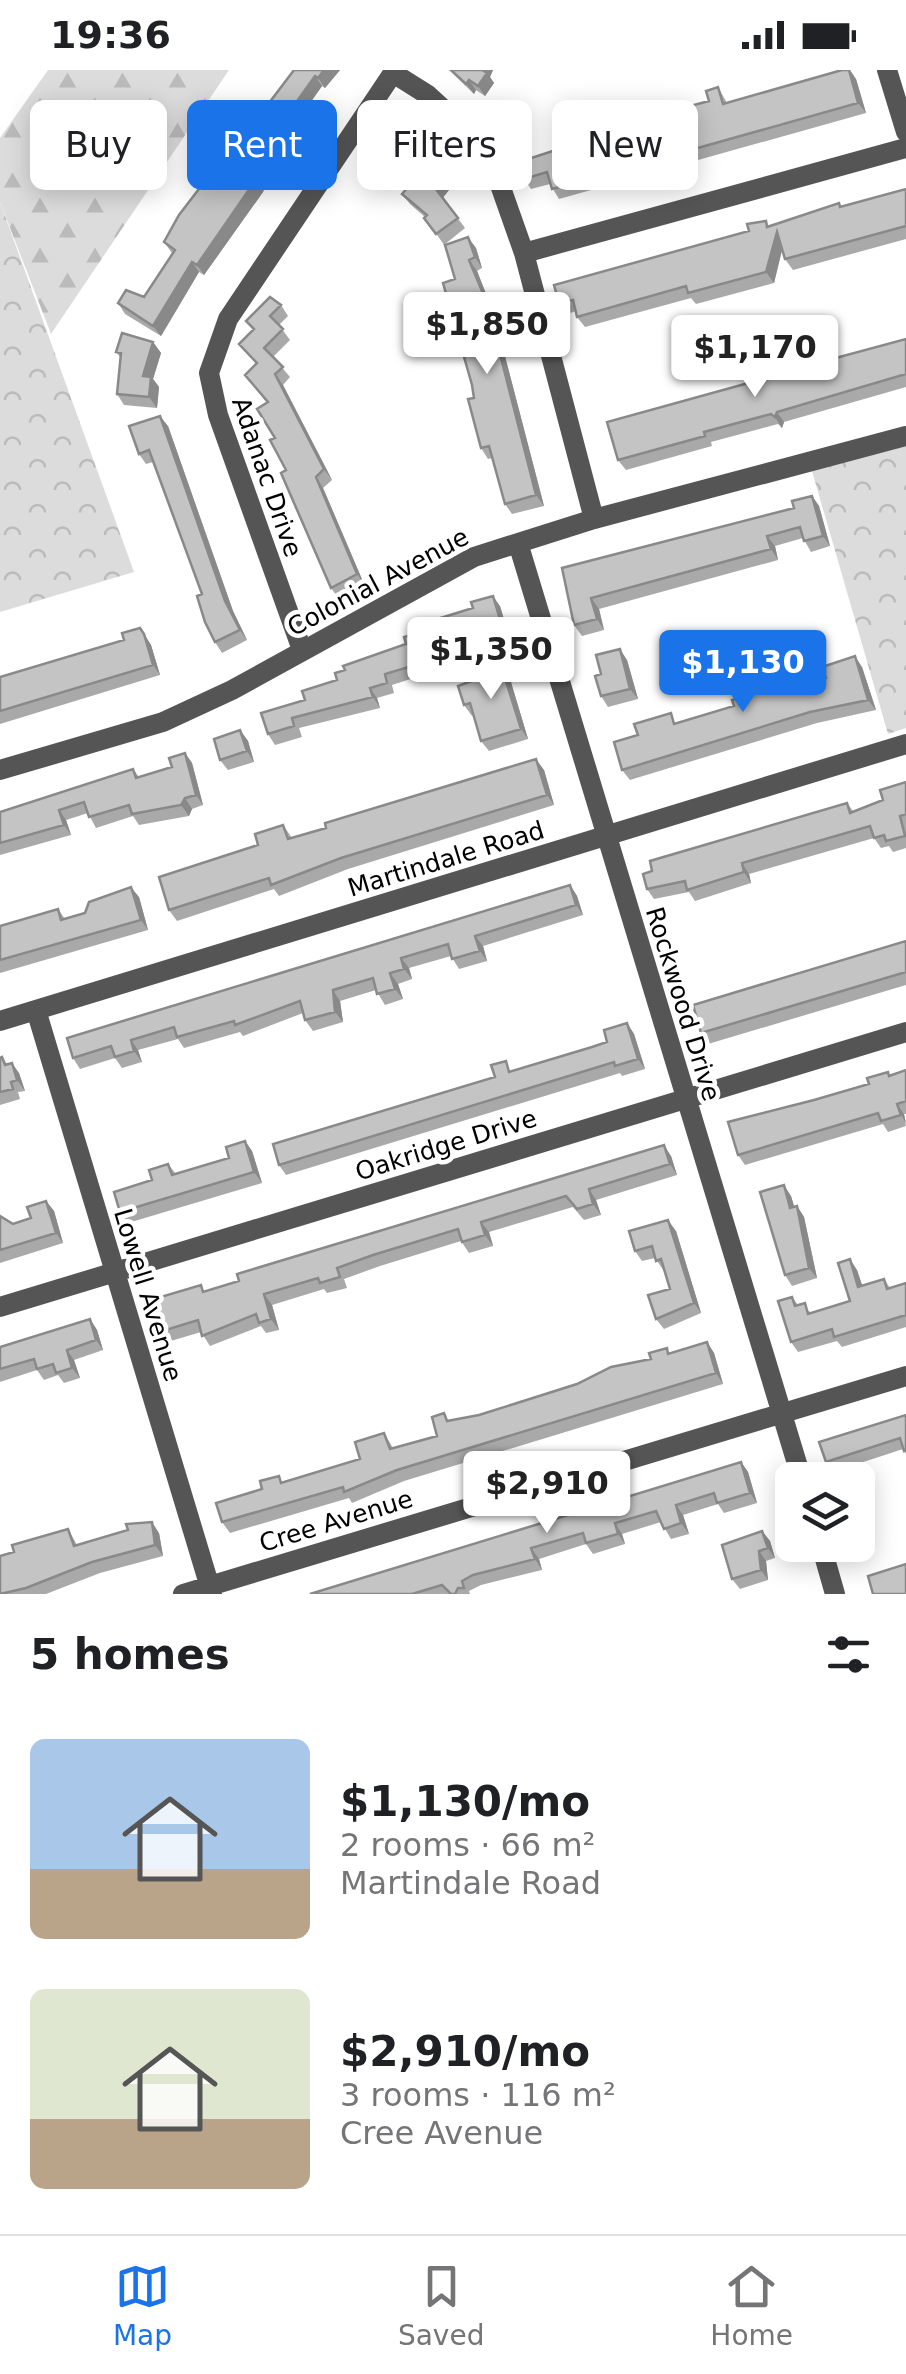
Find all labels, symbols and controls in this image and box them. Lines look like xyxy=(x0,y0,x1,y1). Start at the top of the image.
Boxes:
text: 19:36 xyxy=(50,13,171,57)
chip: Buy xyxy=(30,100,167,190)
chip: Rent xyxy=(187,100,337,190)
chip: Filters xyxy=(357,100,532,190)
chip: New xyxy=(552,100,698,190)
pin: $1,850 xyxy=(406,292,568,377)
text: $1,850 xyxy=(425,305,549,343)
pin: $1,170 xyxy=(674,315,836,400)
text: $1,170 xyxy=(693,328,817,366)
street label: Adanac Drive xyxy=(226,393,308,561)
street label: Colonial Avenue xyxy=(283,522,473,642)
pin: $1,350 xyxy=(410,617,572,702)
text: $1,350 xyxy=(429,630,553,668)
pin: $1,130 xyxy=(662,630,824,715)
text: $1,130 xyxy=(681,643,805,681)
street label: Martindale Road xyxy=(344,815,548,903)
street label: Rockwood Drive xyxy=(640,904,726,1104)
street label: Oakridge Drive xyxy=(352,1104,540,1186)
street label: Lowell Avenue xyxy=(108,1205,188,1385)
pin: $2,910 xyxy=(466,1451,628,1536)
map controls xyxy=(775,1462,875,1562)
button: layers xyxy=(775,1462,875,1562)
text: $2,910 xyxy=(485,1464,609,1502)
street label: Cree Avenue xyxy=(256,1484,416,1558)
icon: filters xyxy=(821,1627,876,1682)
text: 5 homes xyxy=(30,1630,230,1679)
text: $1,130/mo xyxy=(340,1777,590,1826)
icon: home xyxy=(110,1779,230,1899)
text: 2 rooms · 66 m² xyxy=(340,1826,595,1864)
text: Martindale Road xyxy=(340,1864,601,1902)
text: $2,910/mo xyxy=(340,2027,590,2076)
icon: home xyxy=(110,2029,230,2149)
text: 3 rooms · 116 m² xyxy=(340,2076,616,2114)
text: Cree Avenue xyxy=(340,2114,543,2152)
tab: Map xyxy=(113,2259,172,2352)
tab: Saved xyxy=(398,2259,484,2352)
tab: Home xyxy=(710,2259,793,2352)

